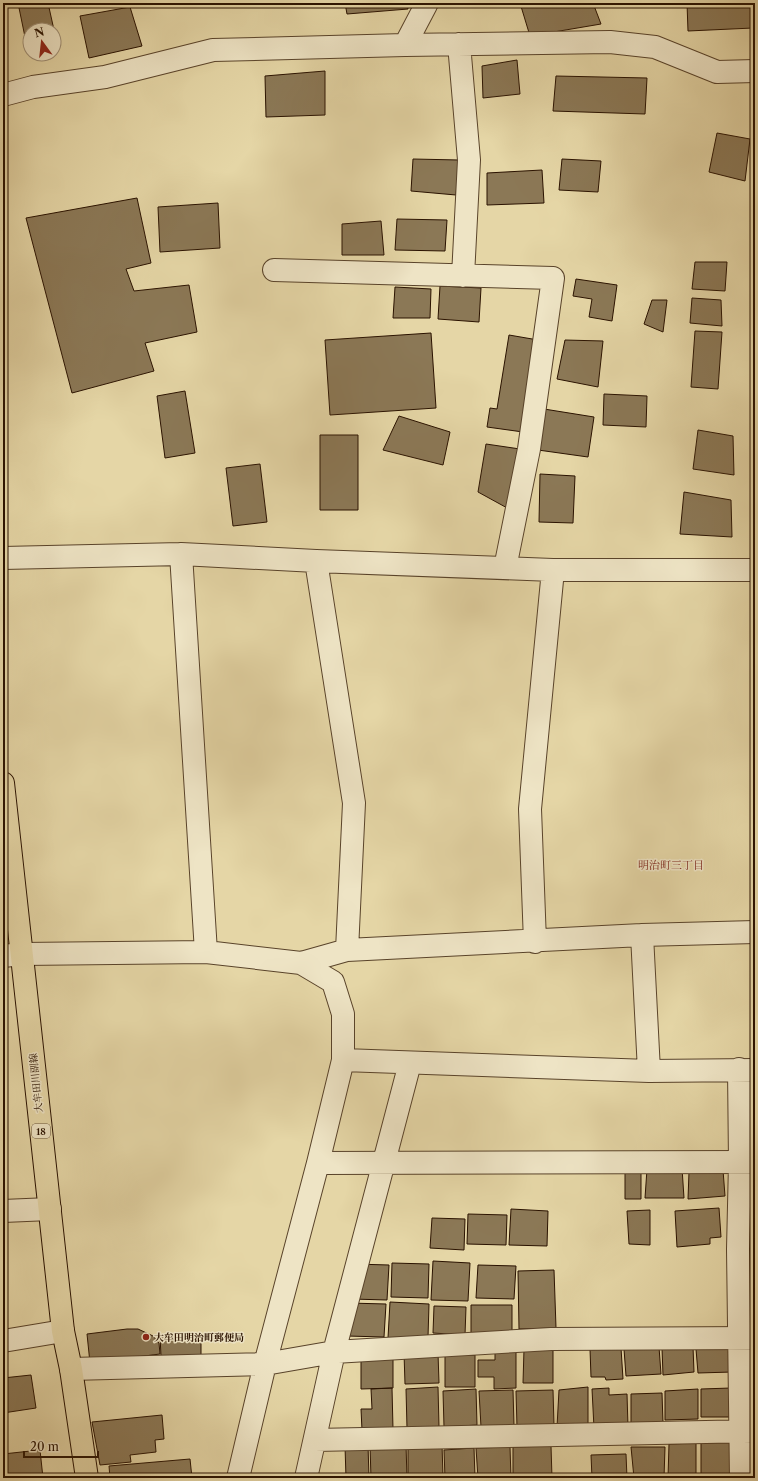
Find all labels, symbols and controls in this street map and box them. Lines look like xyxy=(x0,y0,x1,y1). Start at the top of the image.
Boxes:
north arrow xyxy=(22,22,62,62)
text: N xyxy=(33,24,46,40)
district label: 明治町三丁目 xyxy=(638,858,704,872)
street label: 大牟田川副線 xyxy=(26,1052,46,1114)
road number: 18 xyxy=(32,1124,50,1138)
place label: 大牟田明治町郵便局 xyxy=(154,1331,244,1344)
marker: 大牟田明治町郵便局 xyxy=(141,1332,151,1342)
scale bar xyxy=(24,1433,98,1459)
text: 20 m xyxy=(30,1439,59,1454)

